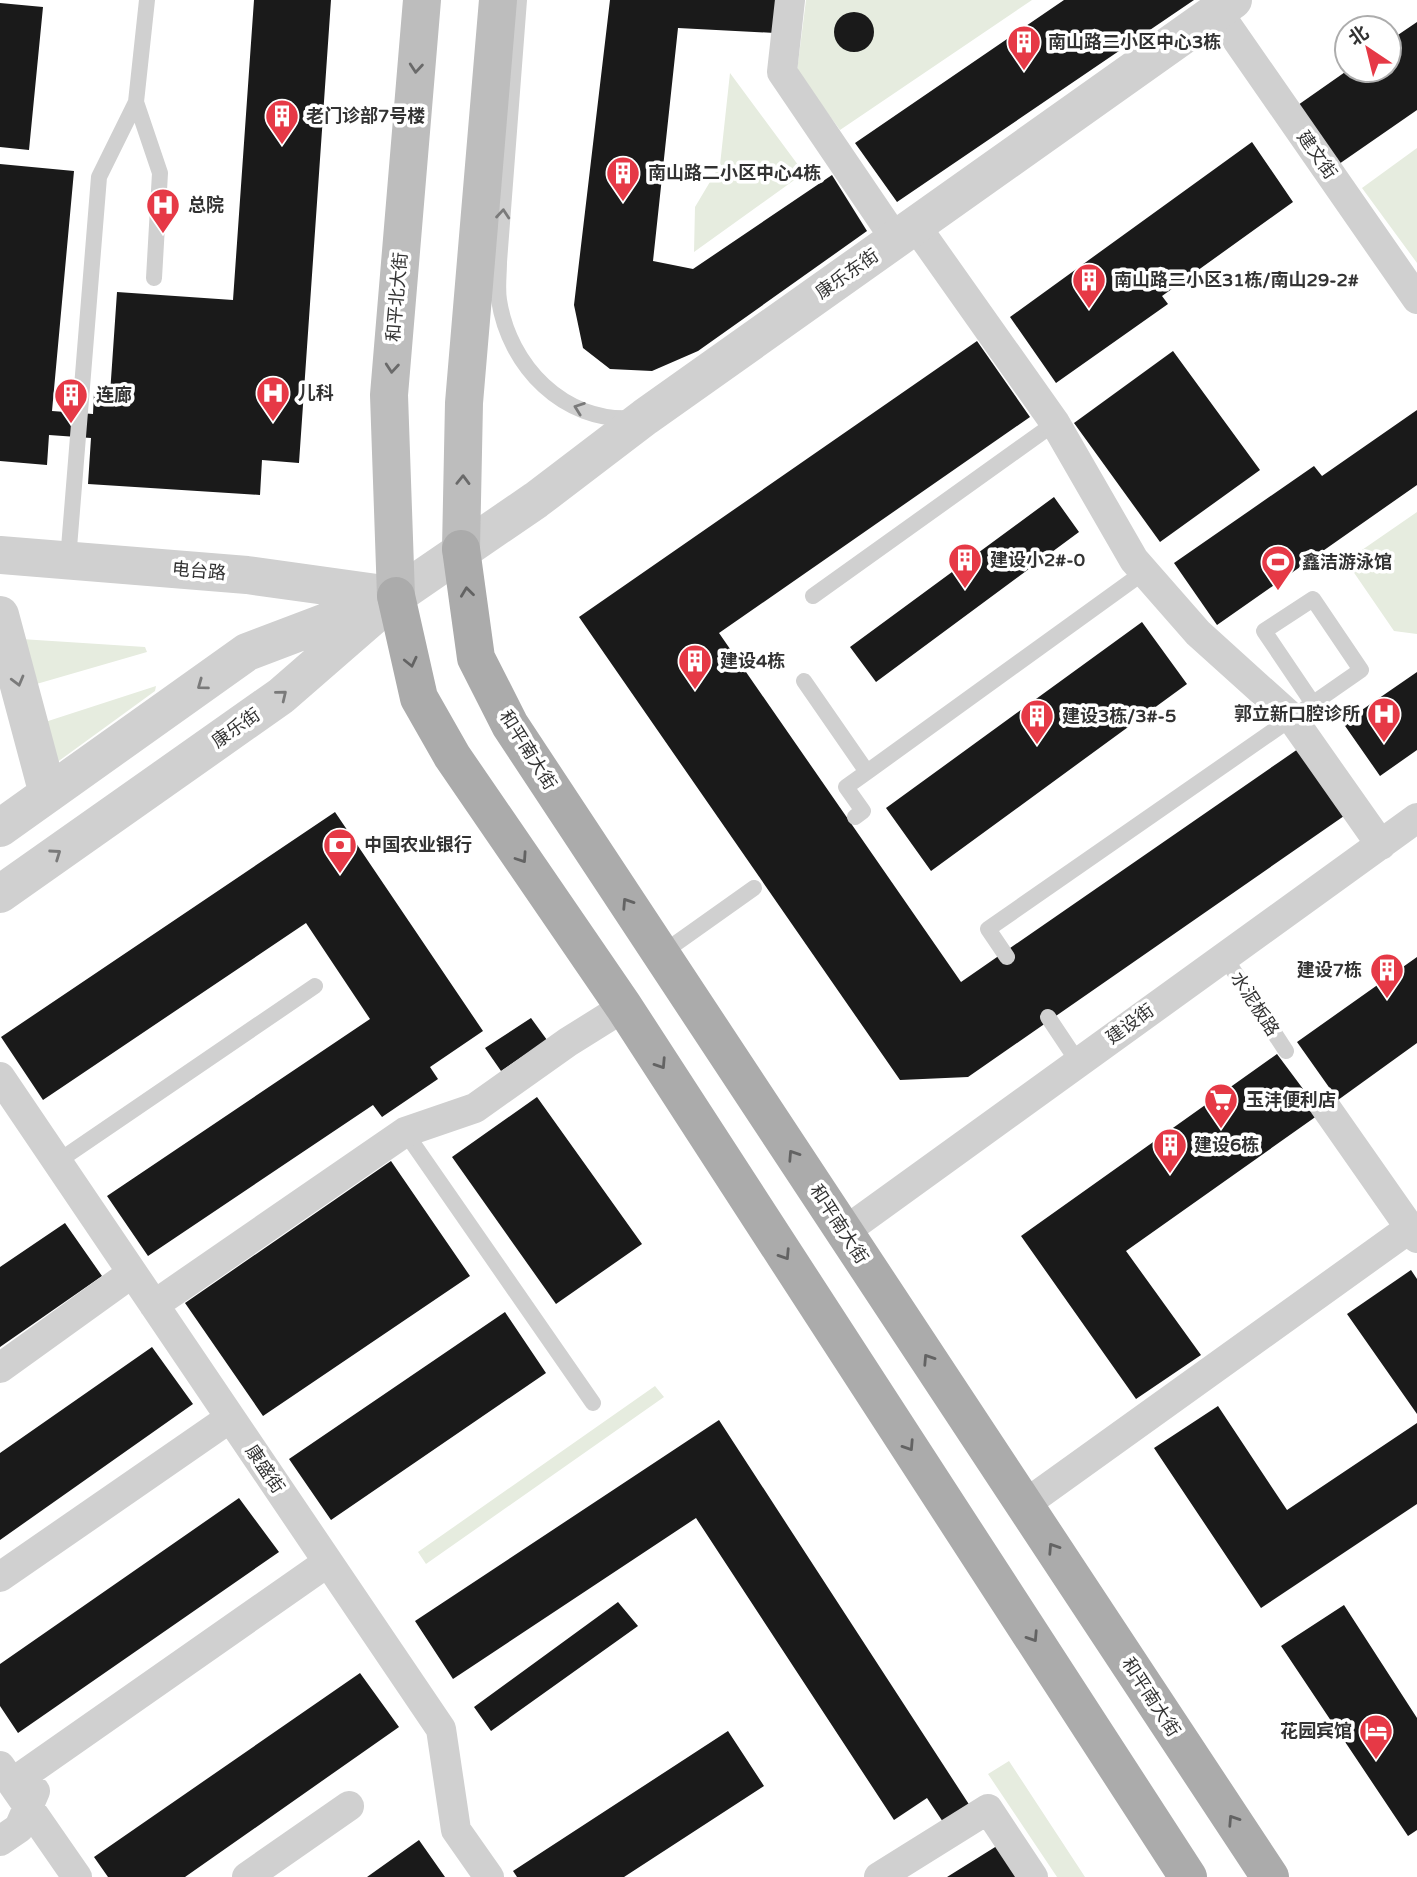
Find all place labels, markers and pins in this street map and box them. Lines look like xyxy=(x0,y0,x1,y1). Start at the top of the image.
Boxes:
building icon: 南山路二小区中心3栋 xyxy=(1005,23,1043,72)
place label: 南山路二小区中心3栋 xyxy=(1048,31,1221,53)
building icon: 老门诊部7号楼 xyxy=(263,97,301,146)
place label: 老门诊部7号楼 xyxy=(306,105,425,127)
building icon: 南山路二小区中心4栋 xyxy=(604,154,642,203)
place label: 南山路二小区中心4栋 xyxy=(648,162,821,184)
hospital icon: 总院 xyxy=(144,186,182,235)
place label: 总院 xyxy=(188,194,224,216)
building icon: 南山路二小区31栋/南山29-2# xyxy=(1070,261,1108,310)
place label: 南山路二小区31栋/南山29-2# xyxy=(1114,269,1359,291)
hospital icon: 儿科 xyxy=(254,374,292,423)
building icon: 连廊 xyxy=(52,376,90,425)
place label: 儿科 xyxy=(298,382,334,404)
place label: 连廊 xyxy=(96,384,132,406)
building icon: 建设小2#-0 xyxy=(946,541,984,590)
sports icon: 鑫洁游泳馆 xyxy=(1259,543,1297,592)
place label: 建设小2#-0 xyxy=(990,549,1085,571)
place label: 鑫洁游泳馆 xyxy=(1302,551,1392,573)
building icon: 建设4栋 xyxy=(676,642,714,691)
place label: 建设4栋 xyxy=(720,650,785,672)
hospital icon: 郭立新口腔诊所 xyxy=(1365,695,1403,744)
building icon: 建设3栋/3#-5 xyxy=(1018,697,1056,746)
place label: 郭立新口腔诊所 xyxy=(1234,703,1360,725)
place label: 建设3栋/3#-5 xyxy=(1062,705,1176,727)
bank icon: 中国农业银行 xyxy=(321,826,359,875)
place label: 中国农业银行 xyxy=(364,834,472,856)
building icon: 建设7栋 xyxy=(1368,951,1406,1000)
place label: 建设7栋 xyxy=(1297,959,1362,981)
supermarket icon: 玉沣便利店 xyxy=(1202,1081,1240,1130)
place label: 玉沣便利店 xyxy=(1246,1089,1336,1111)
building icon: 建设6栋 xyxy=(1151,1126,1189,1175)
place label: 建设6栋 xyxy=(1194,1134,1259,1156)
hotel icon: 花园宾馆 xyxy=(1357,1712,1395,1761)
place label: 花园宾馆 xyxy=(1280,1720,1352,1742)

